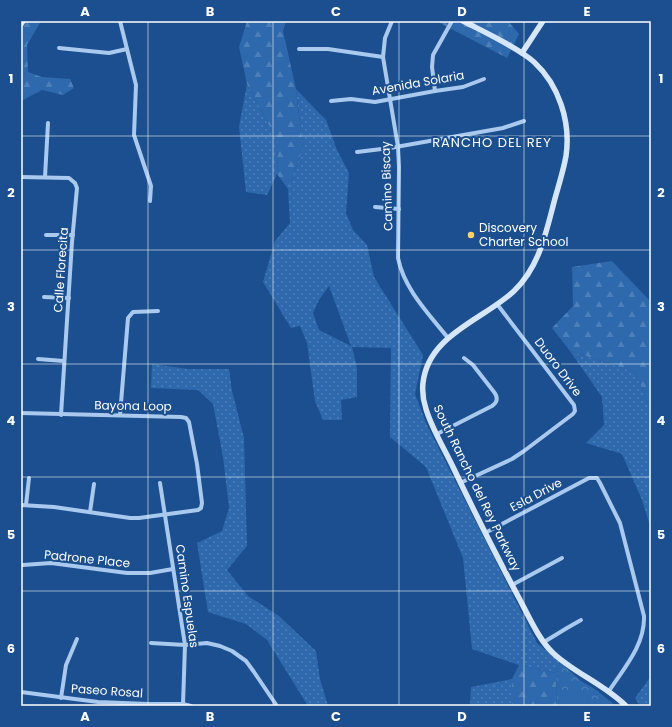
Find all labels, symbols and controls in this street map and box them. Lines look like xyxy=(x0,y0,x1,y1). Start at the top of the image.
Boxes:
text: A xyxy=(80,2,90,21)
text: B xyxy=(206,2,215,21)
text: C xyxy=(331,2,341,21)
text: D xyxy=(457,2,467,21)
text: E xyxy=(583,2,591,21)
street label: Avenida Solaria xyxy=(370,66,466,99)
text: 1 xyxy=(9,69,13,88)
text: 1 xyxy=(659,69,663,88)
district label: RANCHO DEL REY xyxy=(432,133,552,152)
street label: Camino Biscay xyxy=(376,141,397,231)
text: 2 xyxy=(7,183,15,202)
text: 2 xyxy=(657,183,665,202)
place label: Discovery Charter School xyxy=(479,219,568,250)
street label: Calle Florecita xyxy=(49,227,72,313)
marker: Discovery Charter School xyxy=(466,230,476,240)
text: 3 xyxy=(7,297,15,316)
text: 3 xyxy=(657,297,665,316)
street label: Duoro Drive xyxy=(531,334,586,399)
street label: Bayona Loop xyxy=(94,396,172,415)
street label: South Rancho del Rey Parkway xyxy=(430,402,525,574)
text: 4 xyxy=(7,411,16,430)
text: 4 xyxy=(657,411,666,430)
street label: Esla Drive xyxy=(507,474,565,515)
text: 5 xyxy=(7,525,15,544)
text: 5 xyxy=(657,525,665,544)
street label: Camino Espuelas xyxy=(172,543,203,649)
street label: Padrone Place xyxy=(43,546,131,571)
text: 6 xyxy=(7,639,15,658)
text: 6 xyxy=(657,639,665,658)
street label: Paseo Rosal xyxy=(71,680,144,701)
text: A xyxy=(80,707,90,726)
text: B xyxy=(206,707,215,726)
text: C xyxy=(331,707,341,726)
text: D xyxy=(457,707,467,726)
text: E xyxy=(583,707,591,726)

